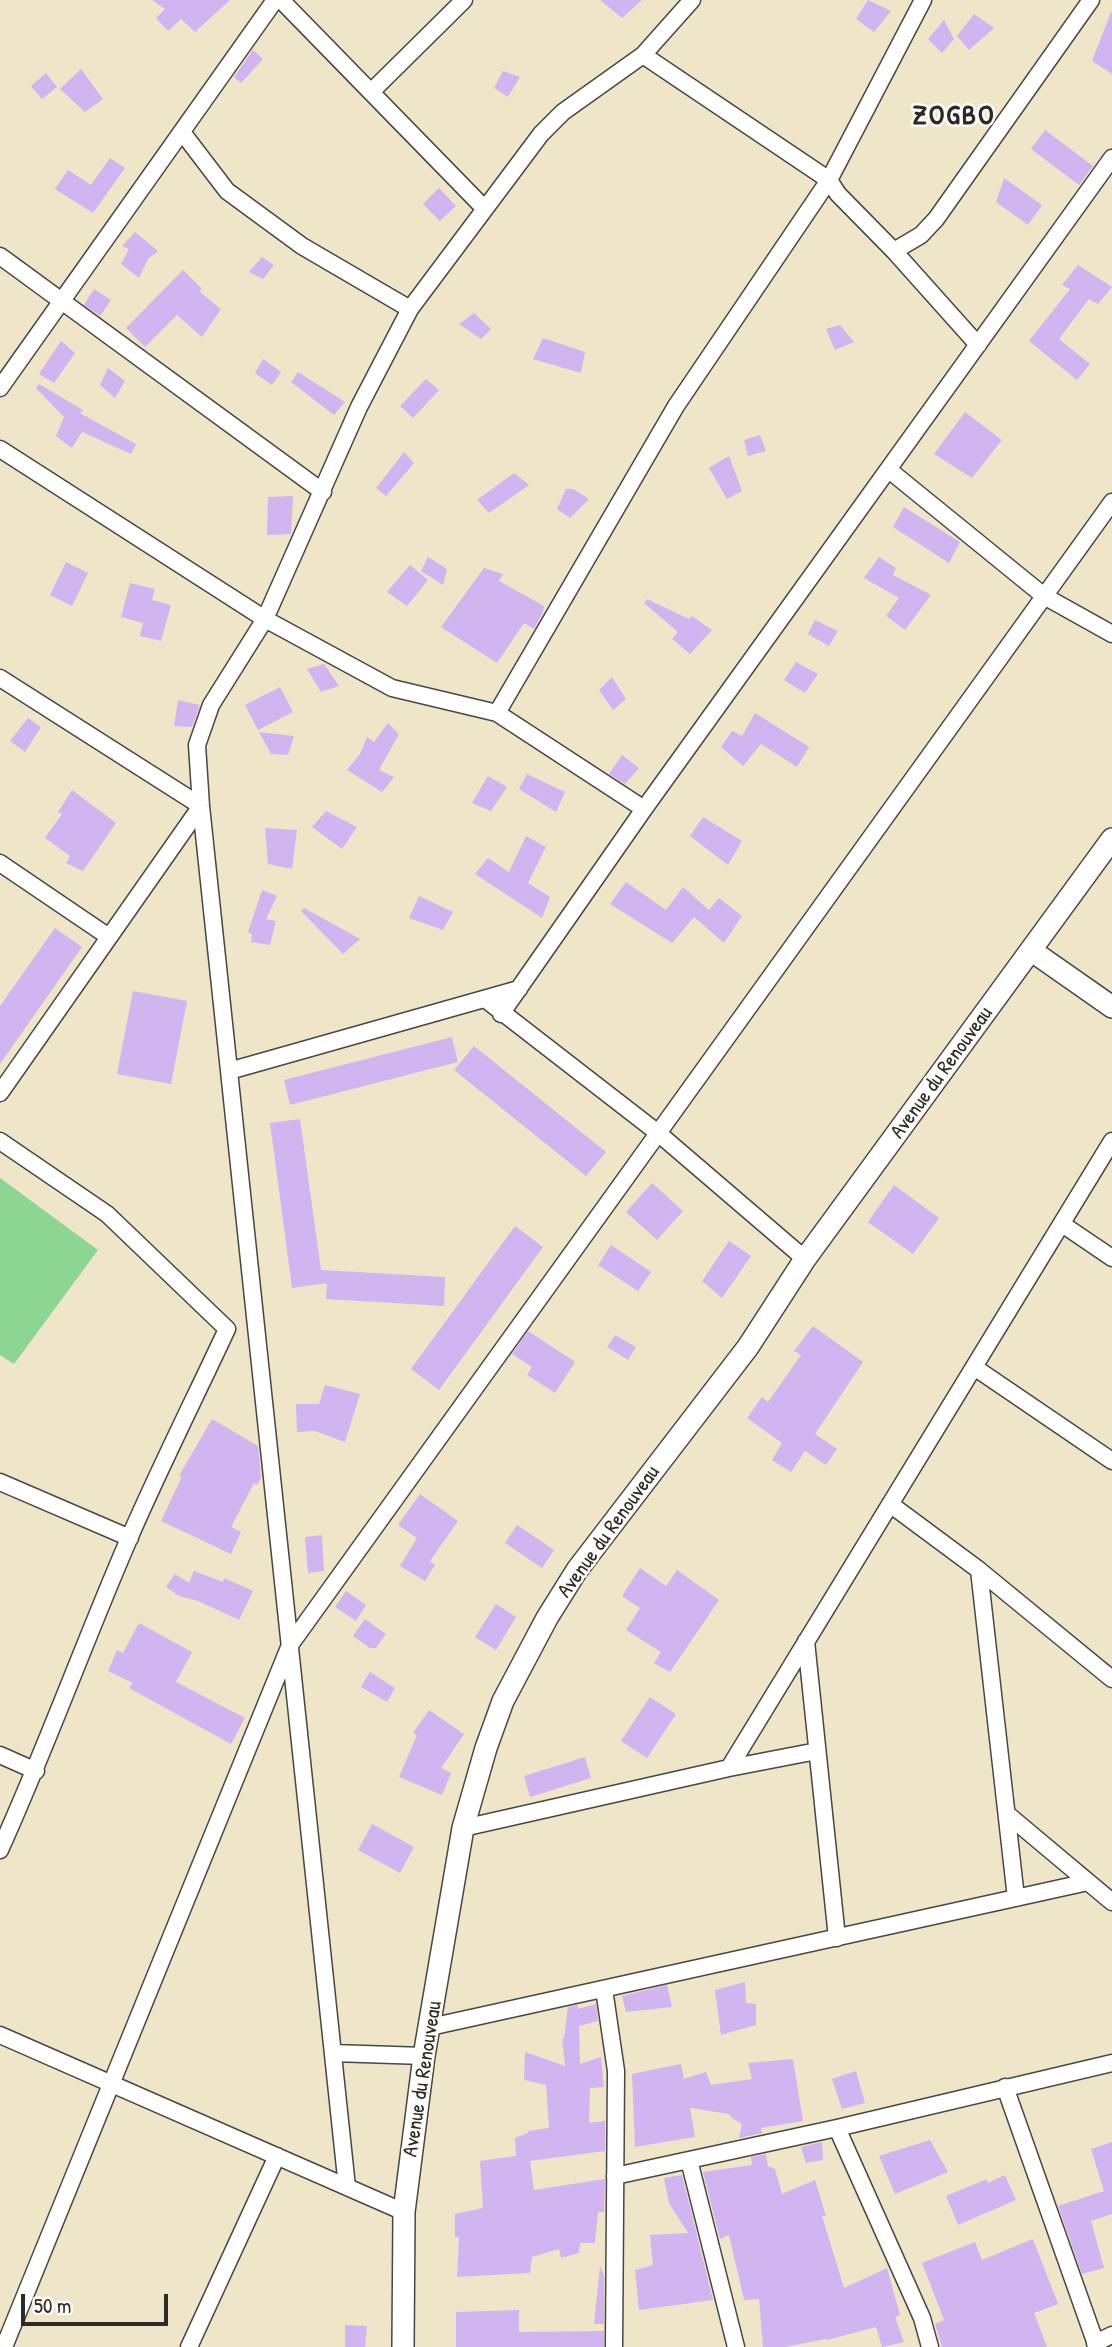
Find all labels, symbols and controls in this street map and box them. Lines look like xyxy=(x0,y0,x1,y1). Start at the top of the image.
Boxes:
district label: ZOGBO xyxy=(913,100,995,134)
street label: Avenue du Renouveau xyxy=(886,1002,998,1144)
street label: Avenue du Renouveau xyxy=(553,1461,665,1603)
street label: Avenue du Renouveau xyxy=(398,1999,448,2159)
scale bar xyxy=(24,2280,172,2324)
text: 50 m xyxy=(34,2291,71,2320)

